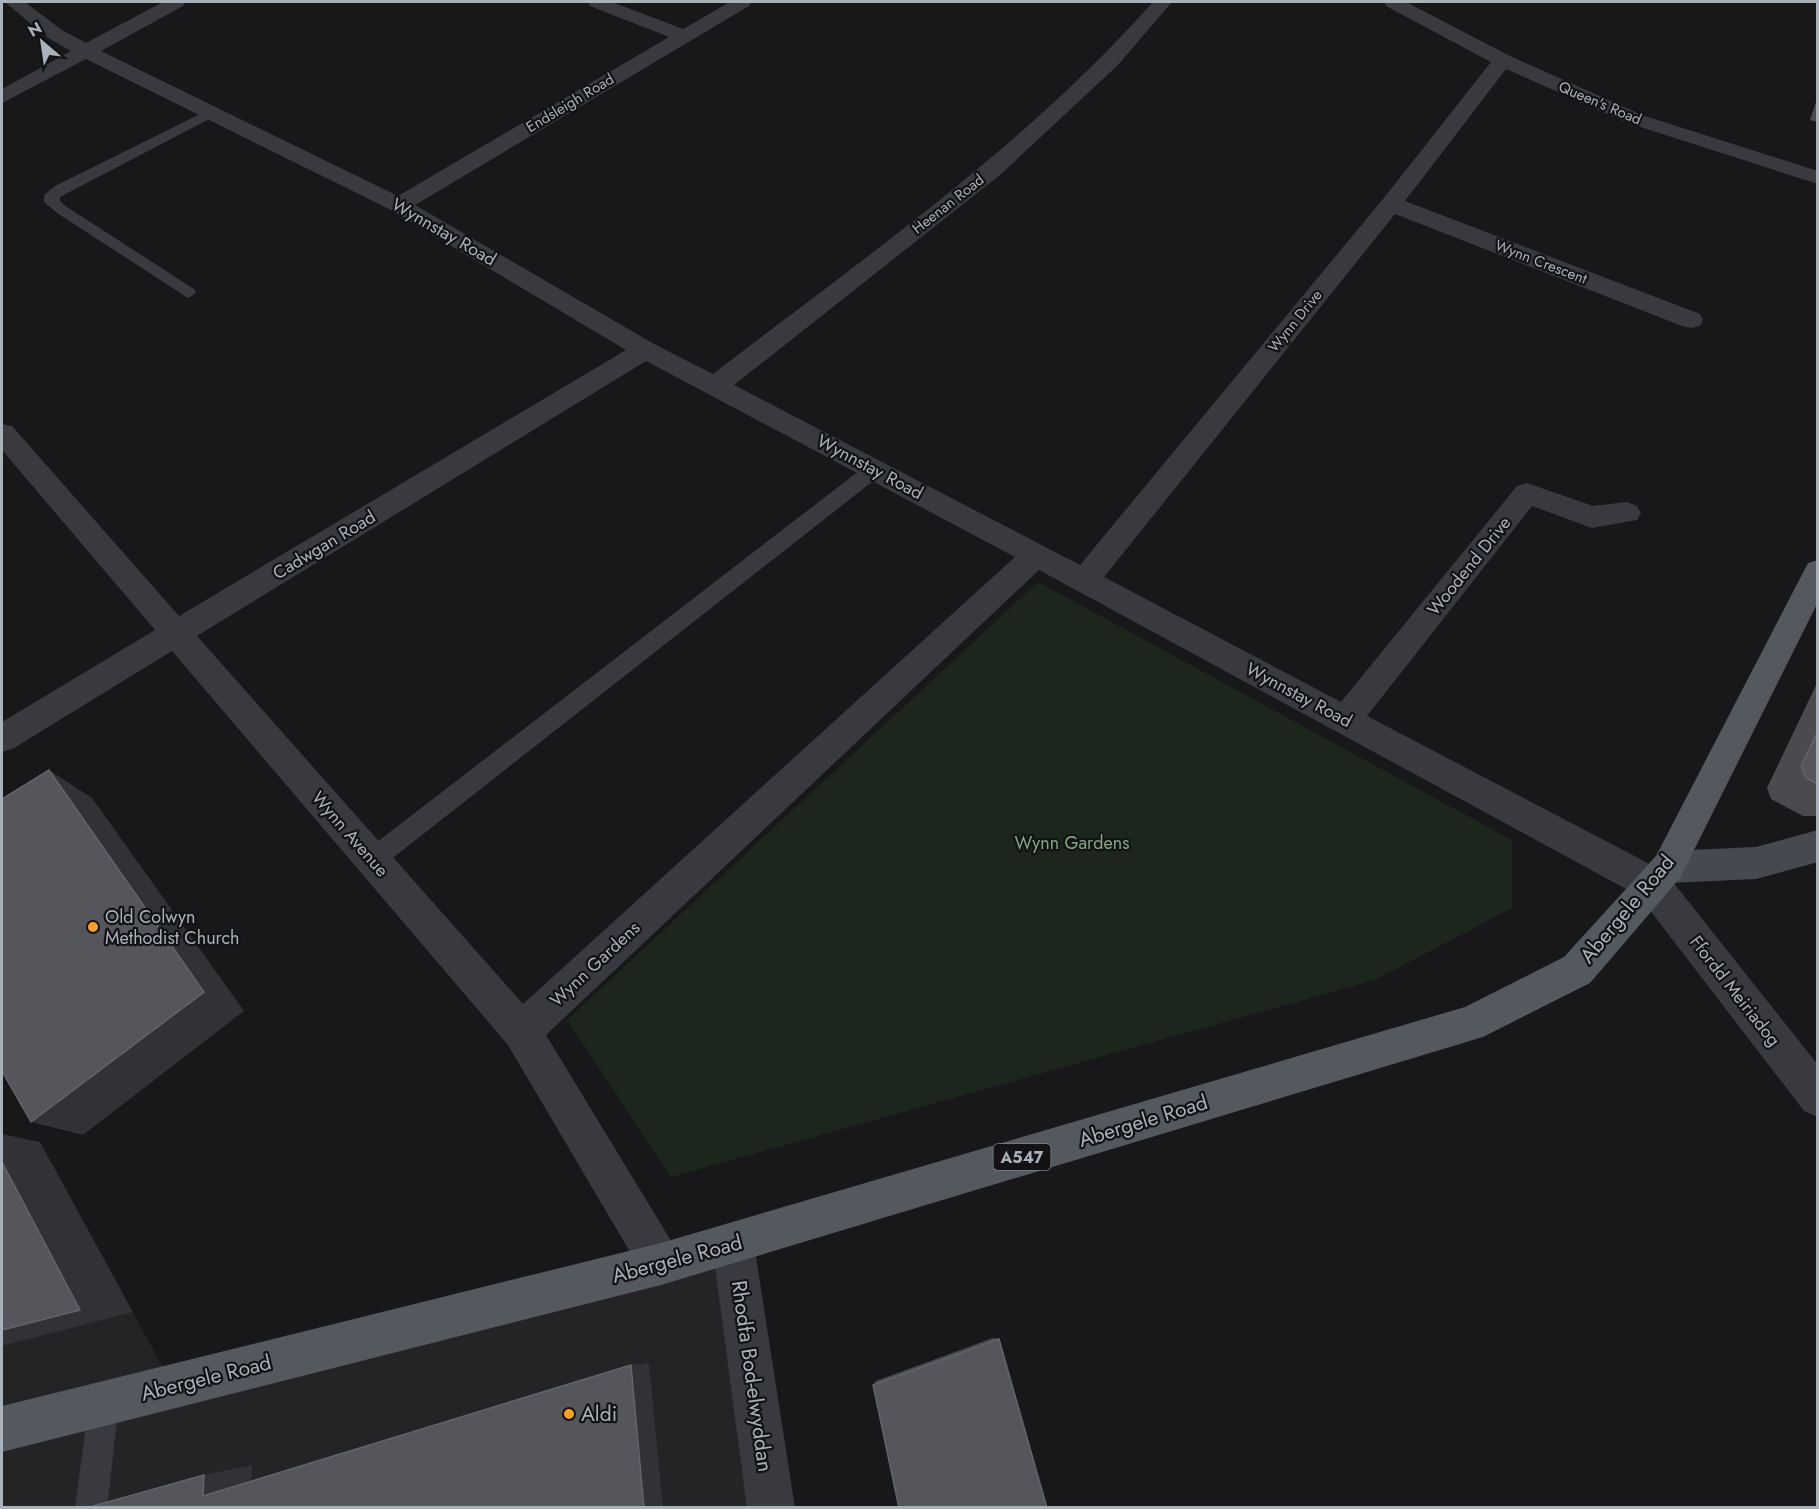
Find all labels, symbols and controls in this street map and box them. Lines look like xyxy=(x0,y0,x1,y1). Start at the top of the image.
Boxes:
north arrow xyxy=(12,12,72,72)
text: N xyxy=(24,16,46,42)
street label: Endsleigh Road xyxy=(522,68,618,138)
street label: Queen's Road xyxy=(1555,76,1645,130)
street label: Heenan Road xyxy=(907,169,989,239)
street label: Wynnstay Road xyxy=(387,192,501,272)
street label: Wynn Crescent xyxy=(1492,234,1591,290)
street label: Wynn Drive xyxy=(1263,285,1327,357)
street label: Wynnstay Road xyxy=(812,428,928,506)
street label: Cadwgan Road xyxy=(268,504,380,586)
street label: Woodend Drive xyxy=(1421,511,1517,621)
street label: Wynnstay Road xyxy=(1241,656,1357,734)
street label: Wynn Avenue xyxy=(305,785,395,883)
park label: Wynn Gardens xyxy=(1014,830,1130,856)
street label: Abergele Road xyxy=(1573,848,1681,970)
place label: Old Colwyn Methodist Church xyxy=(105,904,240,951)
street label: Wynn Gardens xyxy=(544,915,646,1013)
marker: Old Colwyn Methodist Church xyxy=(86,920,100,934)
street label: Ffordd Meiriadog xyxy=(1683,930,1787,1052)
street label: Abergele Road xyxy=(1075,1087,1211,1155)
road number: A547 xyxy=(994,1144,1050,1170)
street label: Abergele Road xyxy=(609,1227,745,1291)
street label: Rhodfa Bod-elwyddan xyxy=(724,1278,780,1474)
street label: Abergele Road xyxy=(138,1347,274,1409)
place label: Aldi xyxy=(581,1399,617,1429)
marker: Aldi xyxy=(562,1407,576,1421)

